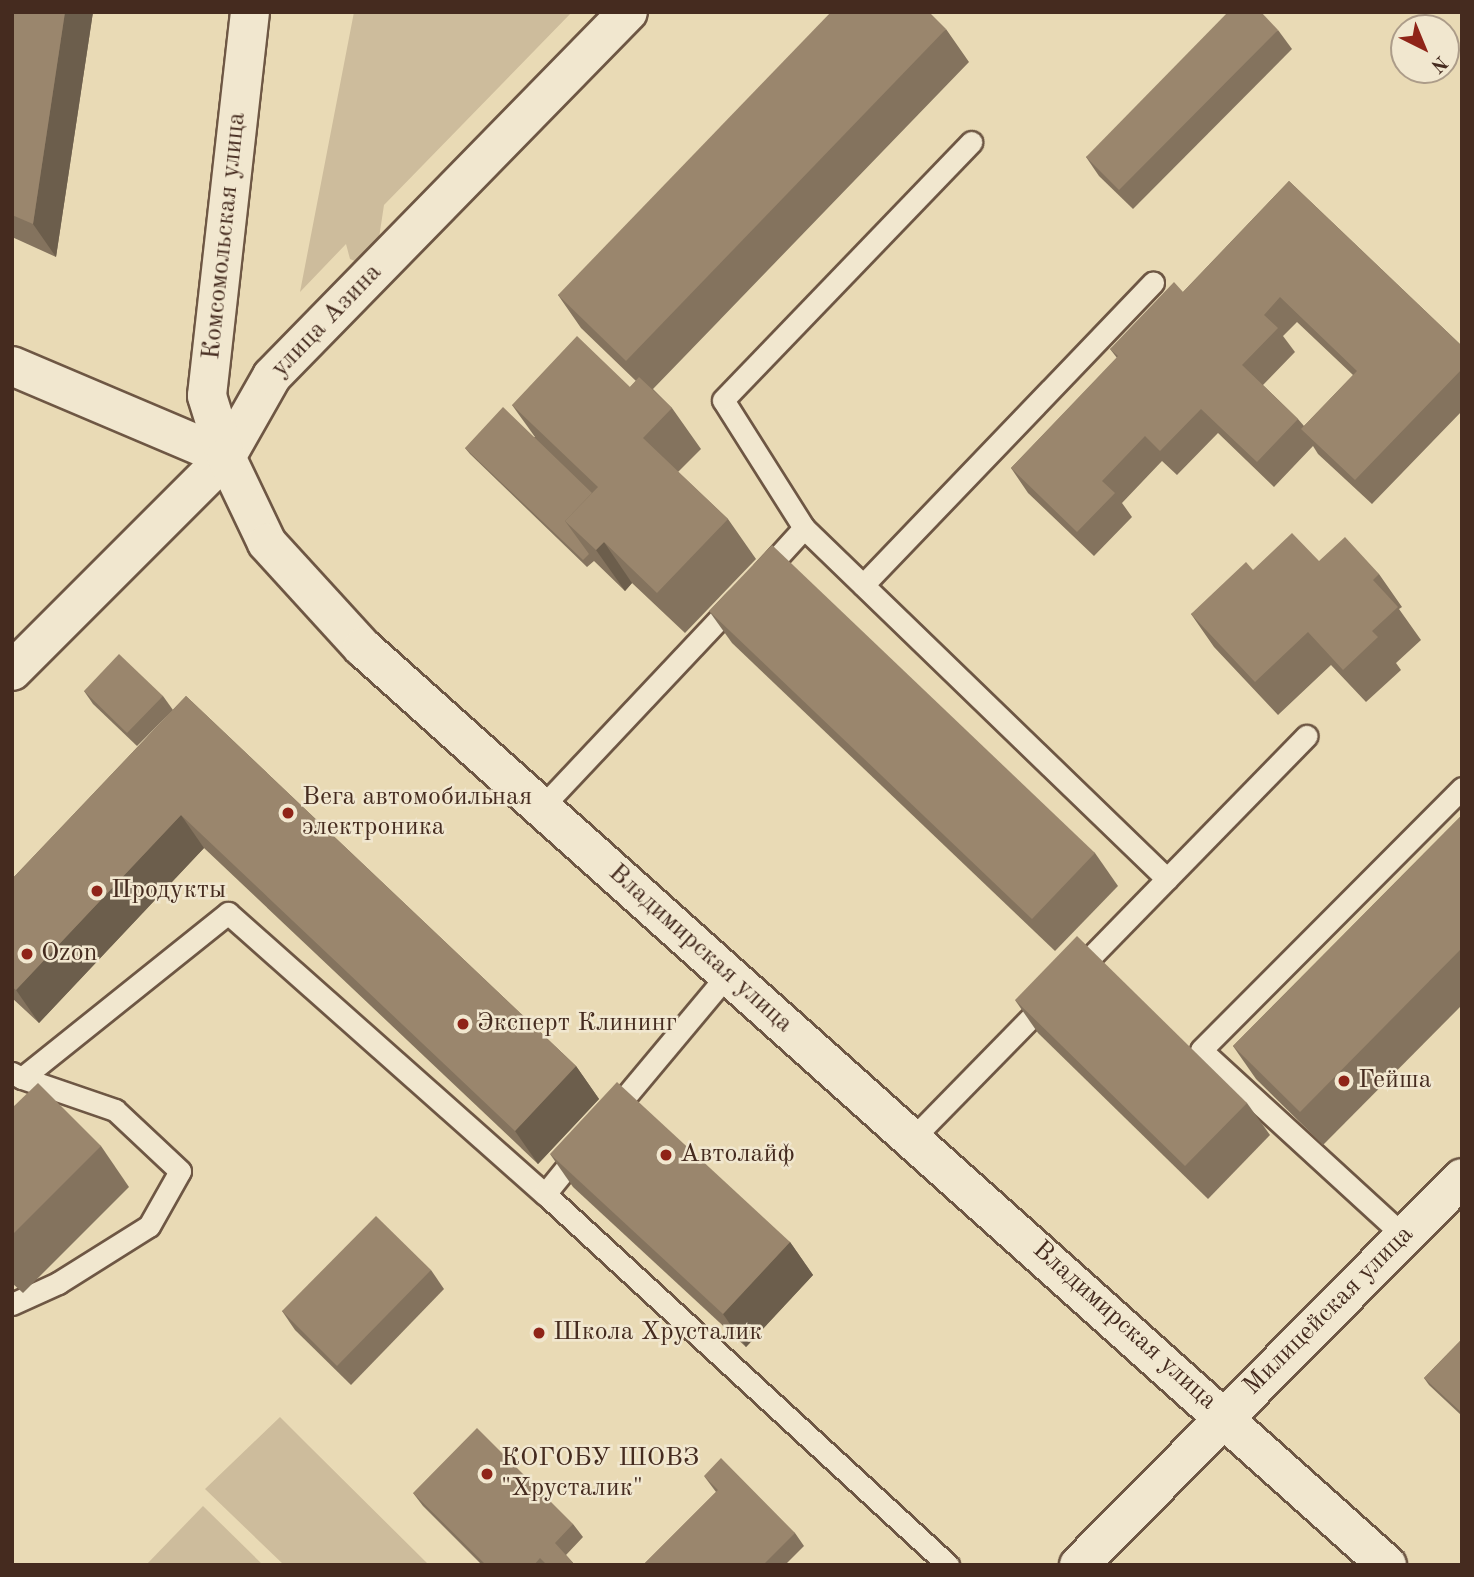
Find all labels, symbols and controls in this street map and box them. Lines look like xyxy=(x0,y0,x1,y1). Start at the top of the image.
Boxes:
north arrow xyxy=(1390,14,1460,84)
text: N xyxy=(1427,51,1450,75)
street label: Комсомольская улица xyxy=(196,111,254,361)
street label: улица Азина xyxy=(265,258,389,384)
place label: Вега автомобильная электроника xyxy=(302,782,532,844)
marker: Вега автомобильная электроника xyxy=(280,805,296,821)
street label: Владимирская улица xyxy=(601,858,799,1040)
place label: Продукты xyxy=(111,875,226,907)
marker: Продукты xyxy=(89,883,105,899)
place label: Ozon xyxy=(41,938,98,970)
marker: Ozon xyxy=(19,946,35,962)
place label: Эксперт Клининг xyxy=(477,1008,677,1040)
marker: Эксперт Клининг xyxy=(455,1016,471,1032)
place label: Гейша xyxy=(1358,1065,1432,1097)
marker: Гейша xyxy=(1336,1073,1352,1089)
place label: Автолайф xyxy=(680,1139,795,1171)
marker: Автолайф xyxy=(658,1147,674,1163)
street label: Милицейская улица xyxy=(1237,1219,1421,1403)
street label: Владимирская улица xyxy=(1025,1235,1223,1417)
place label: Школа Хрусталик xyxy=(553,1317,762,1349)
marker: Школа Хрусталик xyxy=(531,1325,547,1341)
place label: КОГОБУ ШОВЗ "Хрусталик" xyxy=(501,1443,699,1504)
marker: КОГОБУ ШОВЗ "Хрусталик" xyxy=(479,1466,495,1482)

